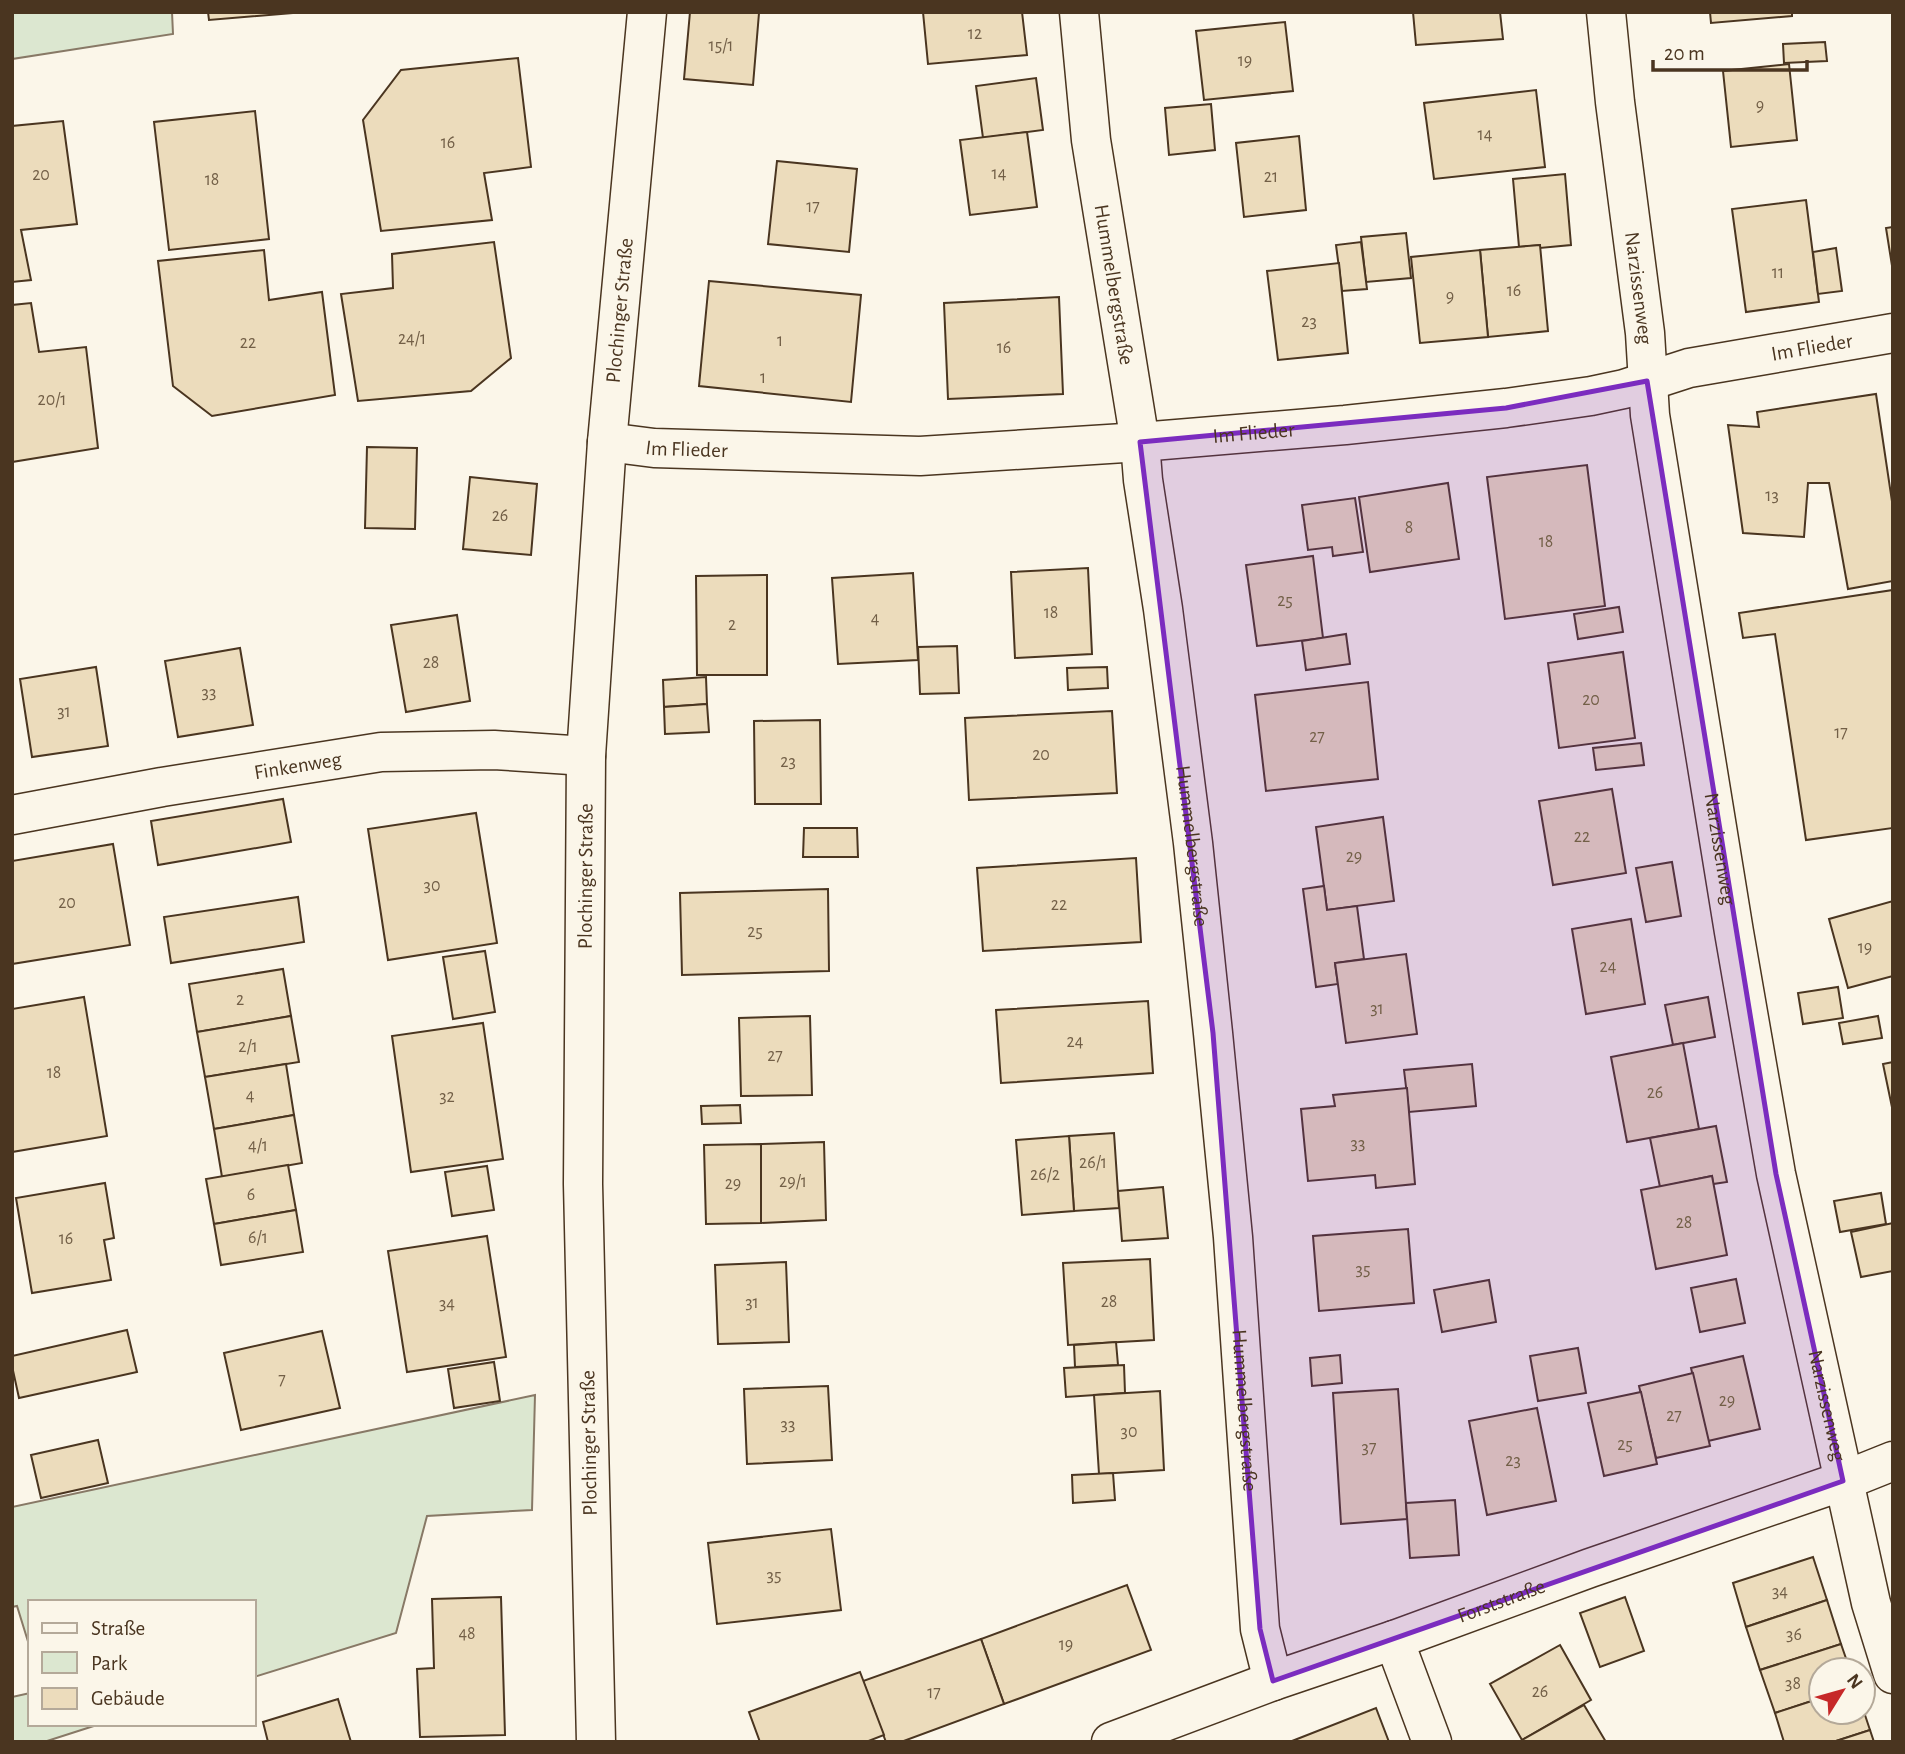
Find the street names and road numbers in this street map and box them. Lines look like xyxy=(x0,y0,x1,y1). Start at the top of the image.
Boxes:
street label: Hummelbergstraße xyxy=(1091,203,1138,366)
street label: Narzissenweg xyxy=(1621,230,1656,346)
street label: Plochinger Straße xyxy=(602,237,636,384)
street label: Im Flieder xyxy=(1770,330,1854,364)
street label: Im Flieder xyxy=(1212,419,1296,446)
street label: Im Flieder xyxy=(644,437,728,461)
street label: Finkenweg xyxy=(253,748,344,783)
street label: Hummelbergstraße xyxy=(1173,764,1212,928)
street label: Narzissenweg xyxy=(1701,791,1740,907)
street label: Plochinger Straße xyxy=(574,803,596,949)
street label: Hummelbergstraße xyxy=(1229,1329,1261,1492)
street label: Narzissenweg xyxy=(1805,1348,1850,1464)
street label: Plochinger Straße xyxy=(577,1370,601,1516)
street label: Forststraße xyxy=(1454,1575,1548,1626)

